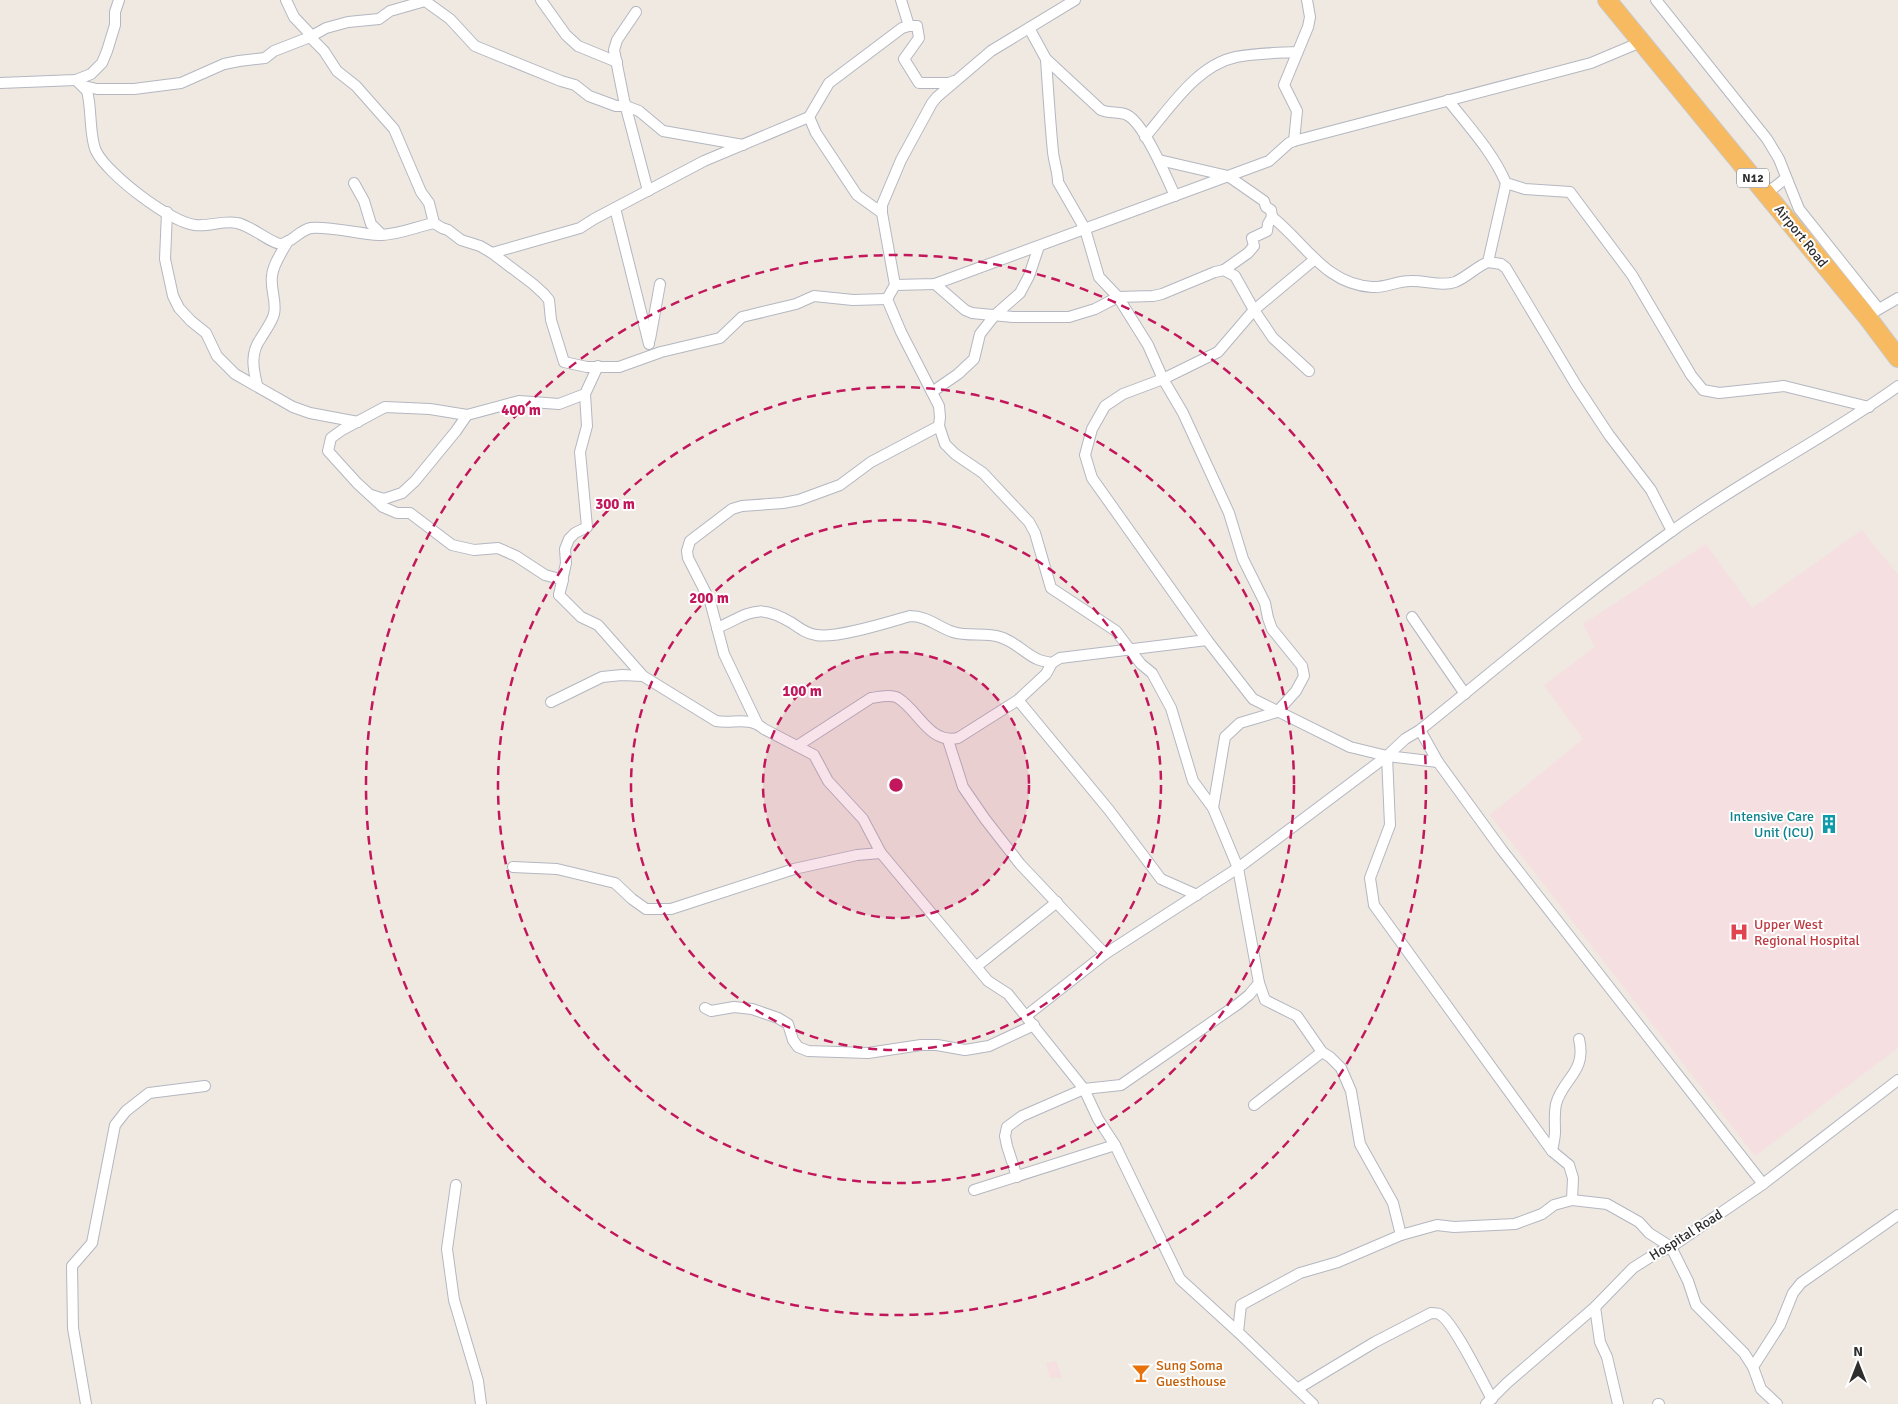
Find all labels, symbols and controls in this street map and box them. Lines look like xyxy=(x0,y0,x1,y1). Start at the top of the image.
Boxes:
road number: N12 xyxy=(1737,168,1769,188)
street label: Airport Road xyxy=(1771,201,1831,271)
text: 400 m xyxy=(501,401,541,419)
text: 300 m xyxy=(595,495,635,513)
text: 200 m xyxy=(689,589,729,607)
text: 100 m xyxy=(782,682,822,700)
centre of rings xyxy=(887,776,905,794)
place label: Intensive Care Unit (ICU) xyxy=(1729,808,1814,841)
building icon: Intensive Care Unit (ICU) xyxy=(1818,813,1840,835)
place label: Upper West Regional Hospital xyxy=(1754,916,1860,949)
hospital icon: Upper West Regional Hospital xyxy=(1728,921,1750,943)
street label: Hospital Road xyxy=(1646,1206,1726,1264)
north arrow xyxy=(1833,1339,1883,1389)
text: N xyxy=(1853,1343,1863,1360)
place label: Sung Soma Guesthouse xyxy=(1156,1357,1226,1390)
bar icon: Sung Soma Guesthouse xyxy=(1130,1362,1152,1384)

